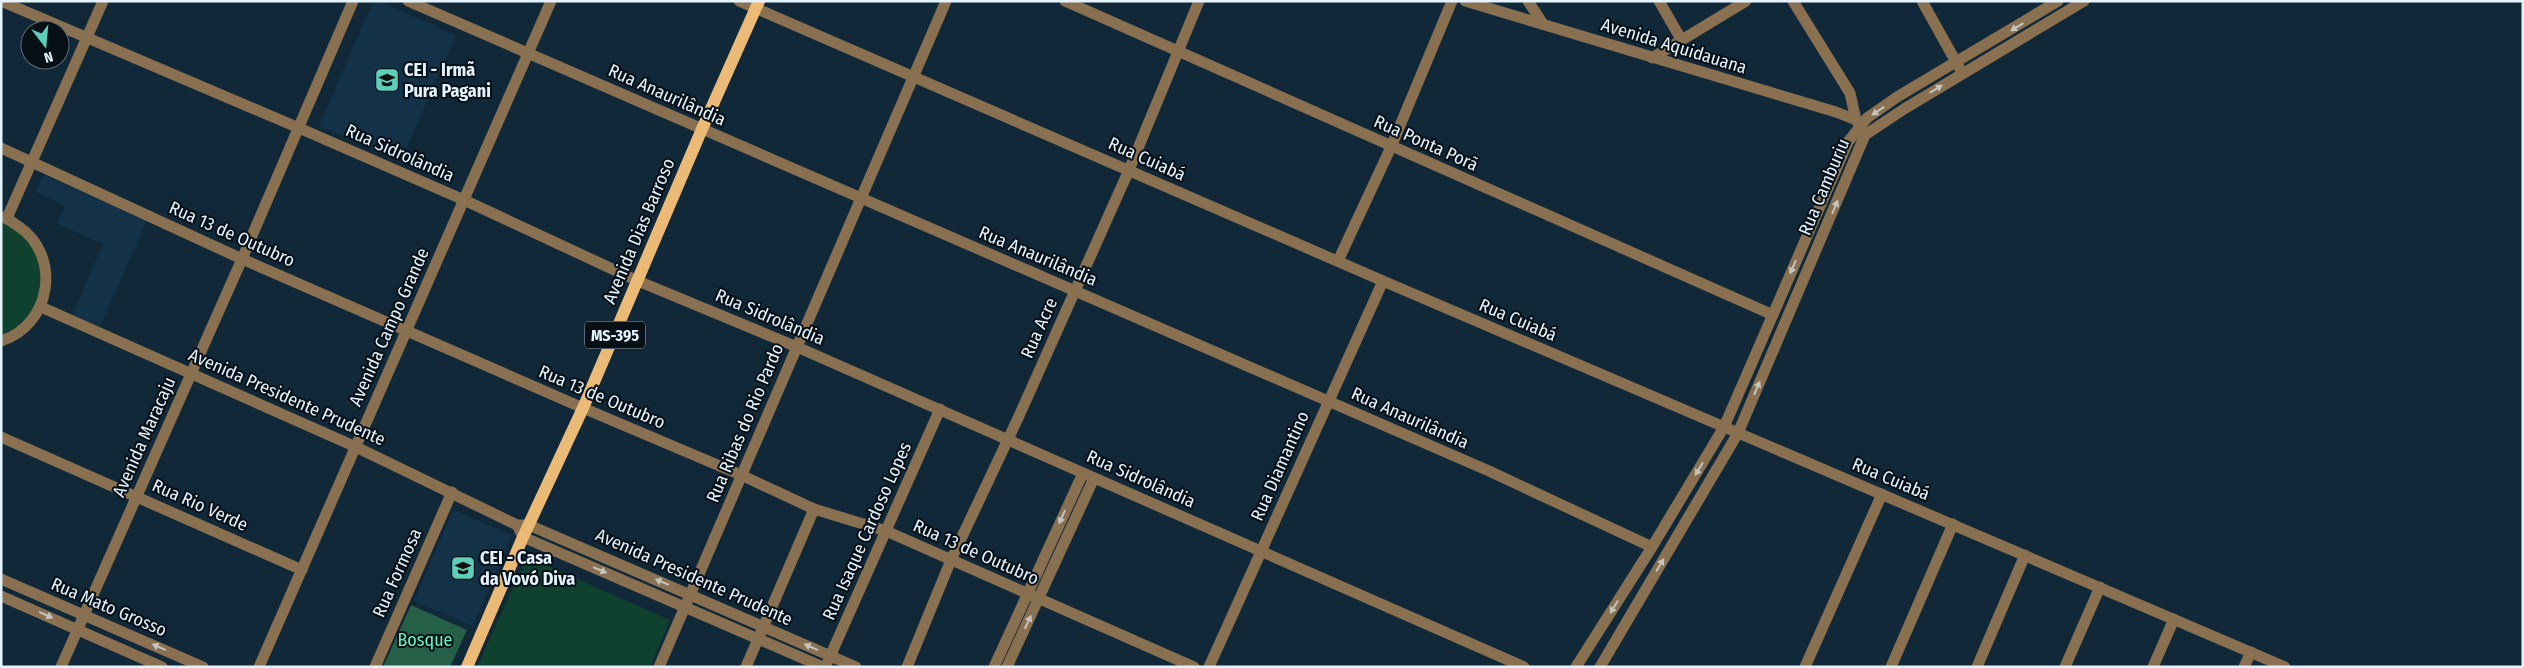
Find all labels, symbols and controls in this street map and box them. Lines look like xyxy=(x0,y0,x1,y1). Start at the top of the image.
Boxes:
street label: Avenida Aquidauana xyxy=(1599,13,1750,79)
north arrow xyxy=(20,20,70,70)
one-way arrow xyxy=(2010,22,2023,31)
text: N xyxy=(42,48,55,66)
place label: CEI - Irmã Pura Pagani xyxy=(404,59,491,102)
street label: Rua Anaurilândia xyxy=(605,59,729,131)
school or university icon: CEI - Irmã Pura Pagani xyxy=(374,67,400,93)
one-way arrow xyxy=(1930,85,1943,94)
one-way arrow xyxy=(1871,106,1884,115)
street label: Rua Ponta Porã xyxy=(1370,110,1482,176)
street label: Rua Sidrolândia xyxy=(342,119,458,187)
street label: Rua Cuiabá xyxy=(1105,132,1189,186)
street label: Rua Camburiu xyxy=(1794,135,1854,239)
street label: Avenida Dias Barroso xyxy=(598,155,680,307)
street label: Rua 13 de Outubro xyxy=(166,196,298,272)
one-way arrow xyxy=(1831,199,1839,214)
street label: Rua Anaurilândia xyxy=(976,221,1101,291)
street label: Avenida Campo Grande xyxy=(344,244,434,409)
one-way arrow xyxy=(1789,260,1797,274)
street label: Rua Sidrolândia xyxy=(712,284,828,350)
street label: Rua Acre xyxy=(1016,294,1062,362)
street label: Rua Cuiabá xyxy=(1476,294,1560,346)
road number: MS-395 xyxy=(585,322,645,348)
street label: Rua Ribas do Rio Pardo xyxy=(702,340,788,506)
street label: Avenida Presidente Prudente xyxy=(185,344,389,450)
street label: Rua 13 de Outubro xyxy=(535,360,669,434)
street label: Avenida Maracaju xyxy=(108,373,180,501)
one-way arrow xyxy=(1754,381,1762,395)
street label: Rua Anaurilândia xyxy=(1348,382,1472,454)
street label: Rua Diamantino xyxy=(1246,408,1314,524)
street label: Rua Isaque Cardoso Lopes xyxy=(818,438,916,624)
street label: Rua Sidrolândia xyxy=(1083,445,1199,513)
street label: Rua Cuiabá xyxy=(1849,453,1933,505)
one-way arrow xyxy=(1694,462,1703,475)
street label: Rua Rio Verde xyxy=(149,474,251,536)
one-way arrow xyxy=(1058,510,1066,524)
street label: Rua 13 de Outubro xyxy=(910,514,1042,590)
street label: Avenida Presidente Prudente xyxy=(592,524,796,630)
street label: Rua Formosa xyxy=(368,525,426,621)
place label: CEI - Casa da Vovó Diva xyxy=(480,547,575,590)
school or university icon: CEI - Casa da Vovó Diva xyxy=(450,555,476,581)
one-way arrow xyxy=(1656,558,1665,571)
one-way arrow xyxy=(593,566,607,574)
street label: Rua Mato Grosso xyxy=(48,573,170,641)
one-way arrow xyxy=(655,578,669,586)
one-way arrow xyxy=(1609,601,1619,614)
one-way arrow xyxy=(39,612,53,620)
one-way arrow xyxy=(1024,615,1032,629)
park label: Bosque xyxy=(398,629,453,651)
one-way arrow xyxy=(152,642,166,650)
one-way arrow xyxy=(804,643,818,651)

